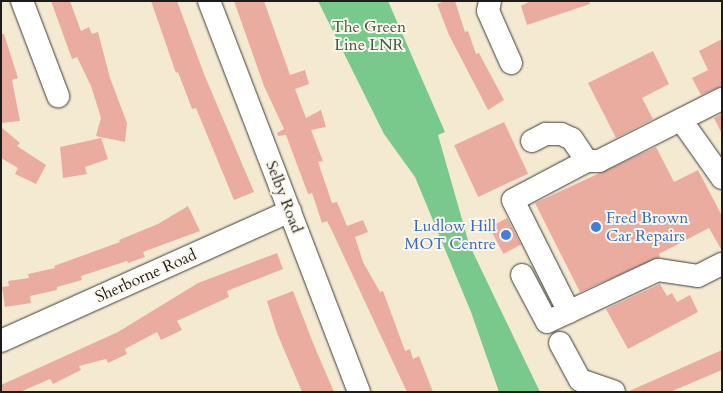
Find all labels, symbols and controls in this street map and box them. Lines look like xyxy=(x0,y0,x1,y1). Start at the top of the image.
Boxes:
park label: The Green Line LNR xyxy=(332,17,406,55)
street label: Selby Road xyxy=(261,158,307,236)
place label: Fred Brown Car Repairs xyxy=(606,208,688,246)
place label: Ludlow Hill MOT Centre xyxy=(404,216,496,254)
marker: Fred Brown Car Repairs xyxy=(590,221,602,233)
marker: Ludlow Hill MOT Centre xyxy=(500,229,512,241)
street label: Sherborne Road xyxy=(92,245,200,307)

